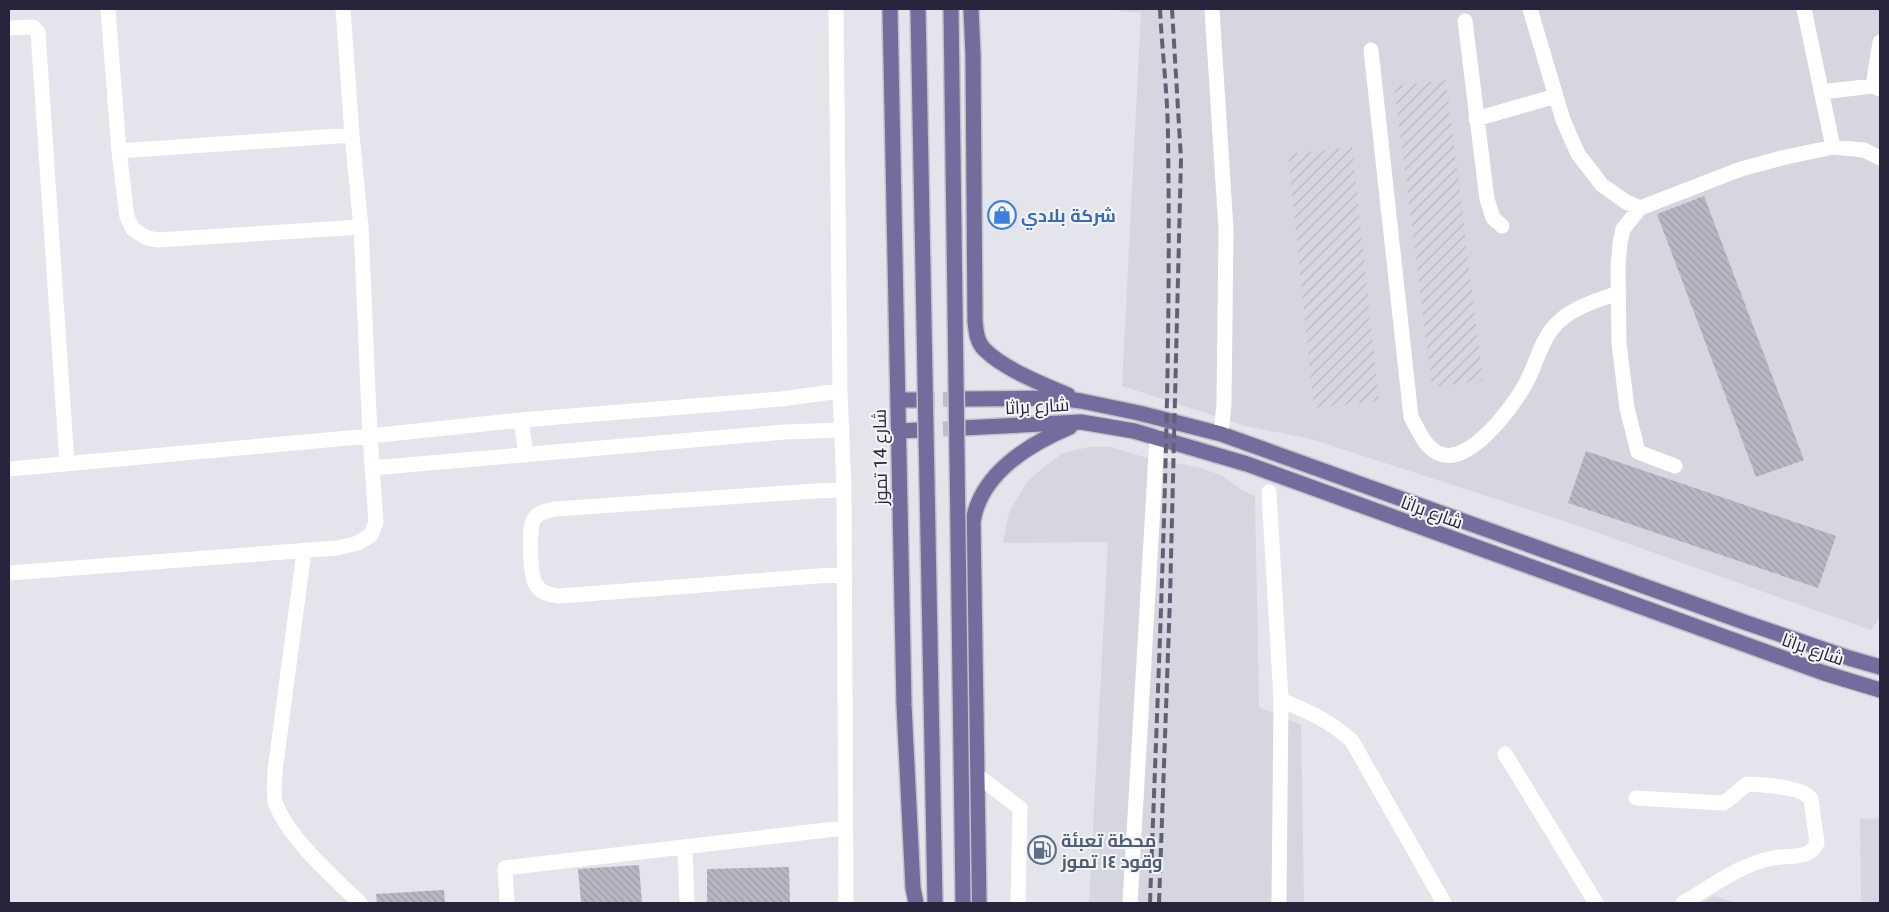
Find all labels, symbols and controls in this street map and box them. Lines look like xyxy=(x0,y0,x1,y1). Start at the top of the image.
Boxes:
shop icon: شركة بلادي xyxy=(987,200,1017,230)
place label: شركة بلادي xyxy=(1021,205,1116,230)
street label: شارع براثا xyxy=(1004,394,1070,420)
street label: شارع 14 تموز xyxy=(869,409,893,506)
street label: شارع براثا xyxy=(1397,491,1466,535)
street label: شارع براثا xyxy=(1778,629,1847,671)
place label: محطة تعبئة وقود ١٤ تموز xyxy=(1060,830,1163,873)
fuel station icon: محطة تعبئة وقود ١٤ تموز xyxy=(1027,835,1057,865)

